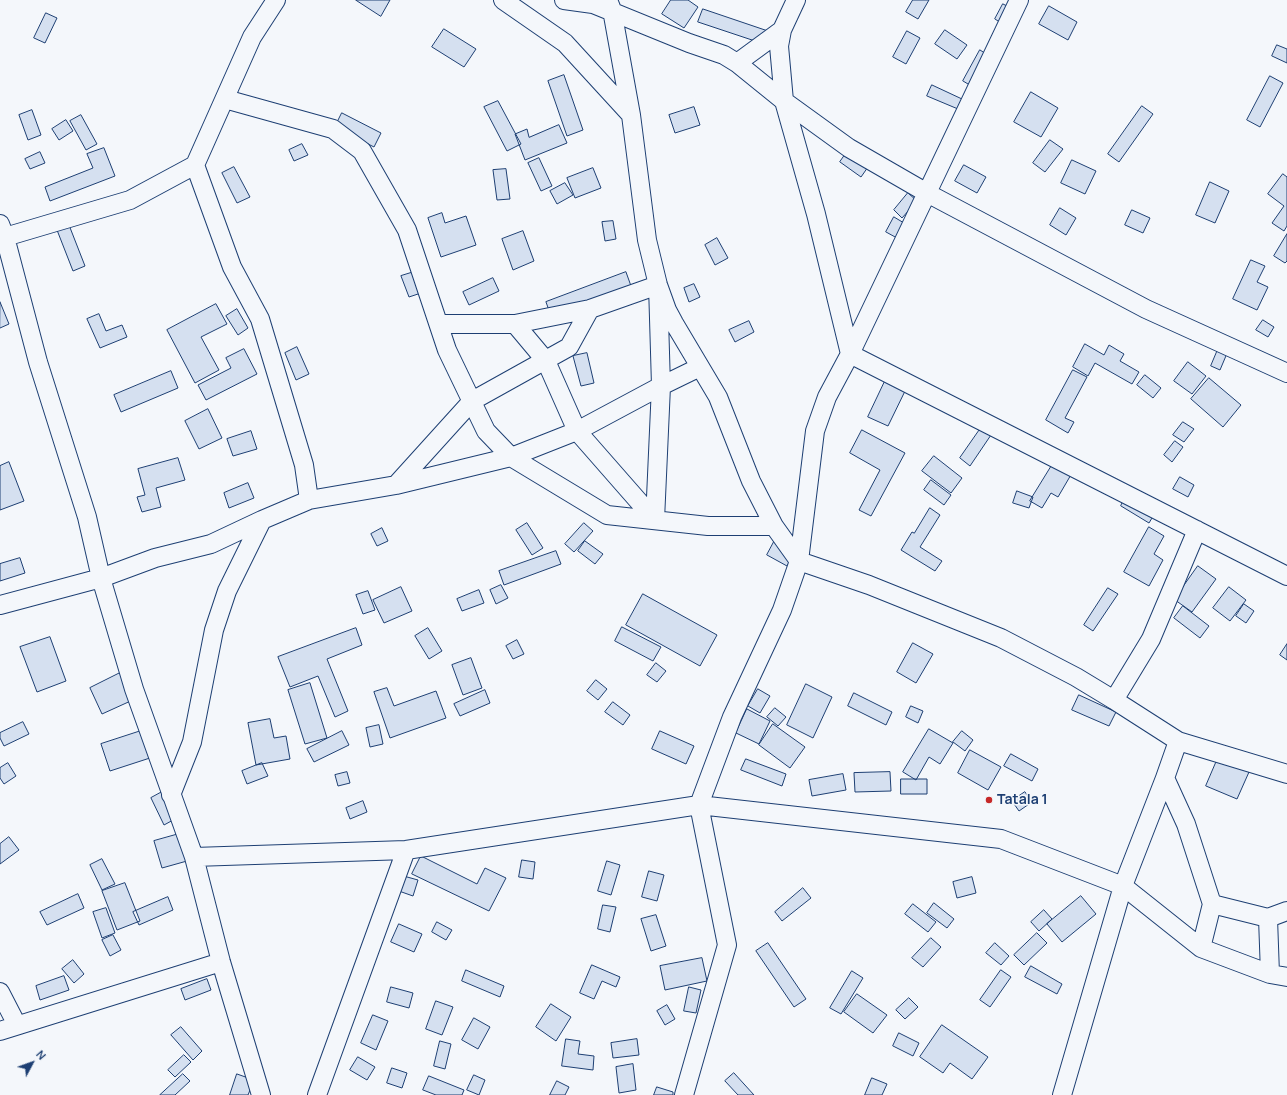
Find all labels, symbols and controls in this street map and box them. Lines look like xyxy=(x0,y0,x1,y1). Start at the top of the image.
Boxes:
place label: Tatala 1 xyxy=(997,792,1048,808)
marker: Tatala 1 xyxy=(984,795,994,805)
north arrow xyxy=(12,1043,52,1083)
text: N xyxy=(33,1047,50,1063)

